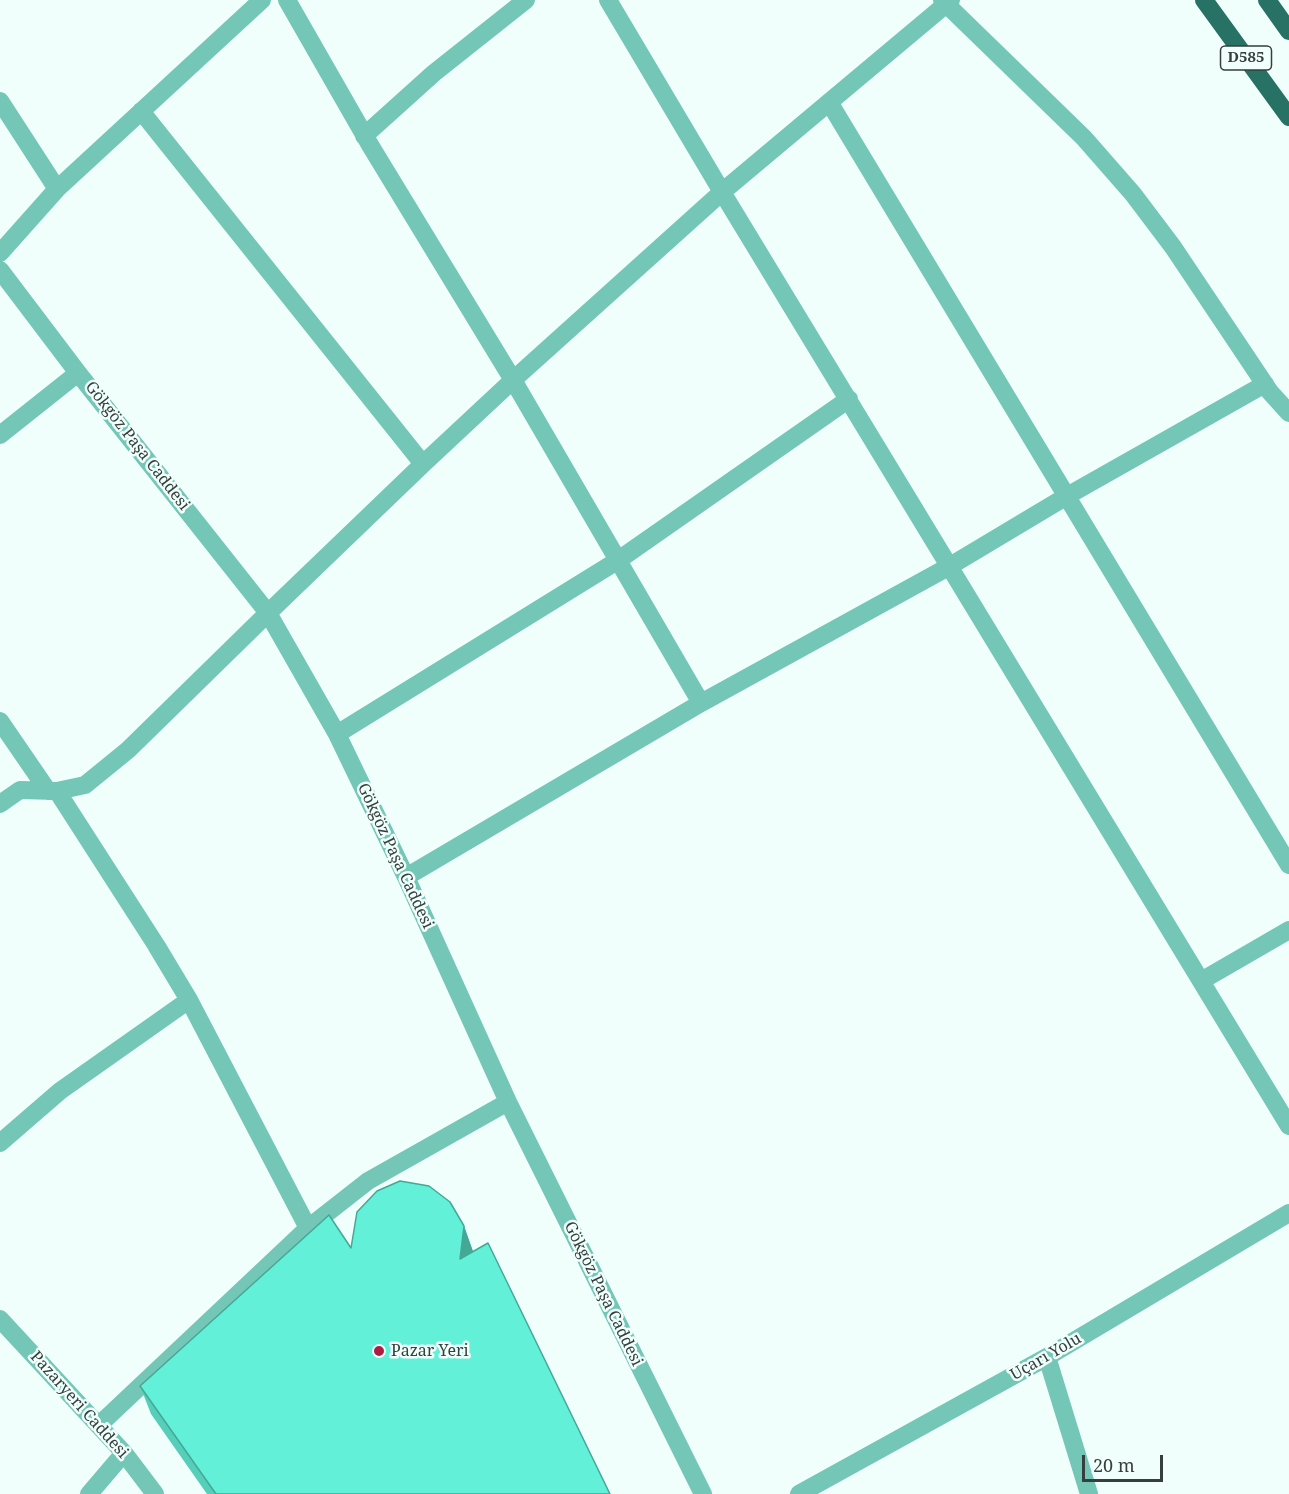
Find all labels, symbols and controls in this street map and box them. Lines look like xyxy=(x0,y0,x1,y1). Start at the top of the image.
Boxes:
road number: D585 xyxy=(1220,46,1272,70)
street label: Gökgöz Paşa Caddesi xyxy=(81,378,193,514)
street label: Gökgöz Paşa Caddesi xyxy=(353,780,437,932)
street label: Gökgöz Paşa Caddesi xyxy=(560,1219,646,1369)
street label: Uçarı Yolu xyxy=(1007,1329,1085,1385)
place label: Pazar Yeri xyxy=(391,1341,469,1361)
marker: Pazar Yeri xyxy=(372,1344,386,1358)
street label: Pazaryeri Caddesi xyxy=(26,1348,132,1462)
scale bar xyxy=(1085,1443,1166,1481)
text: 20 m xyxy=(1093,1453,1135,1477)

